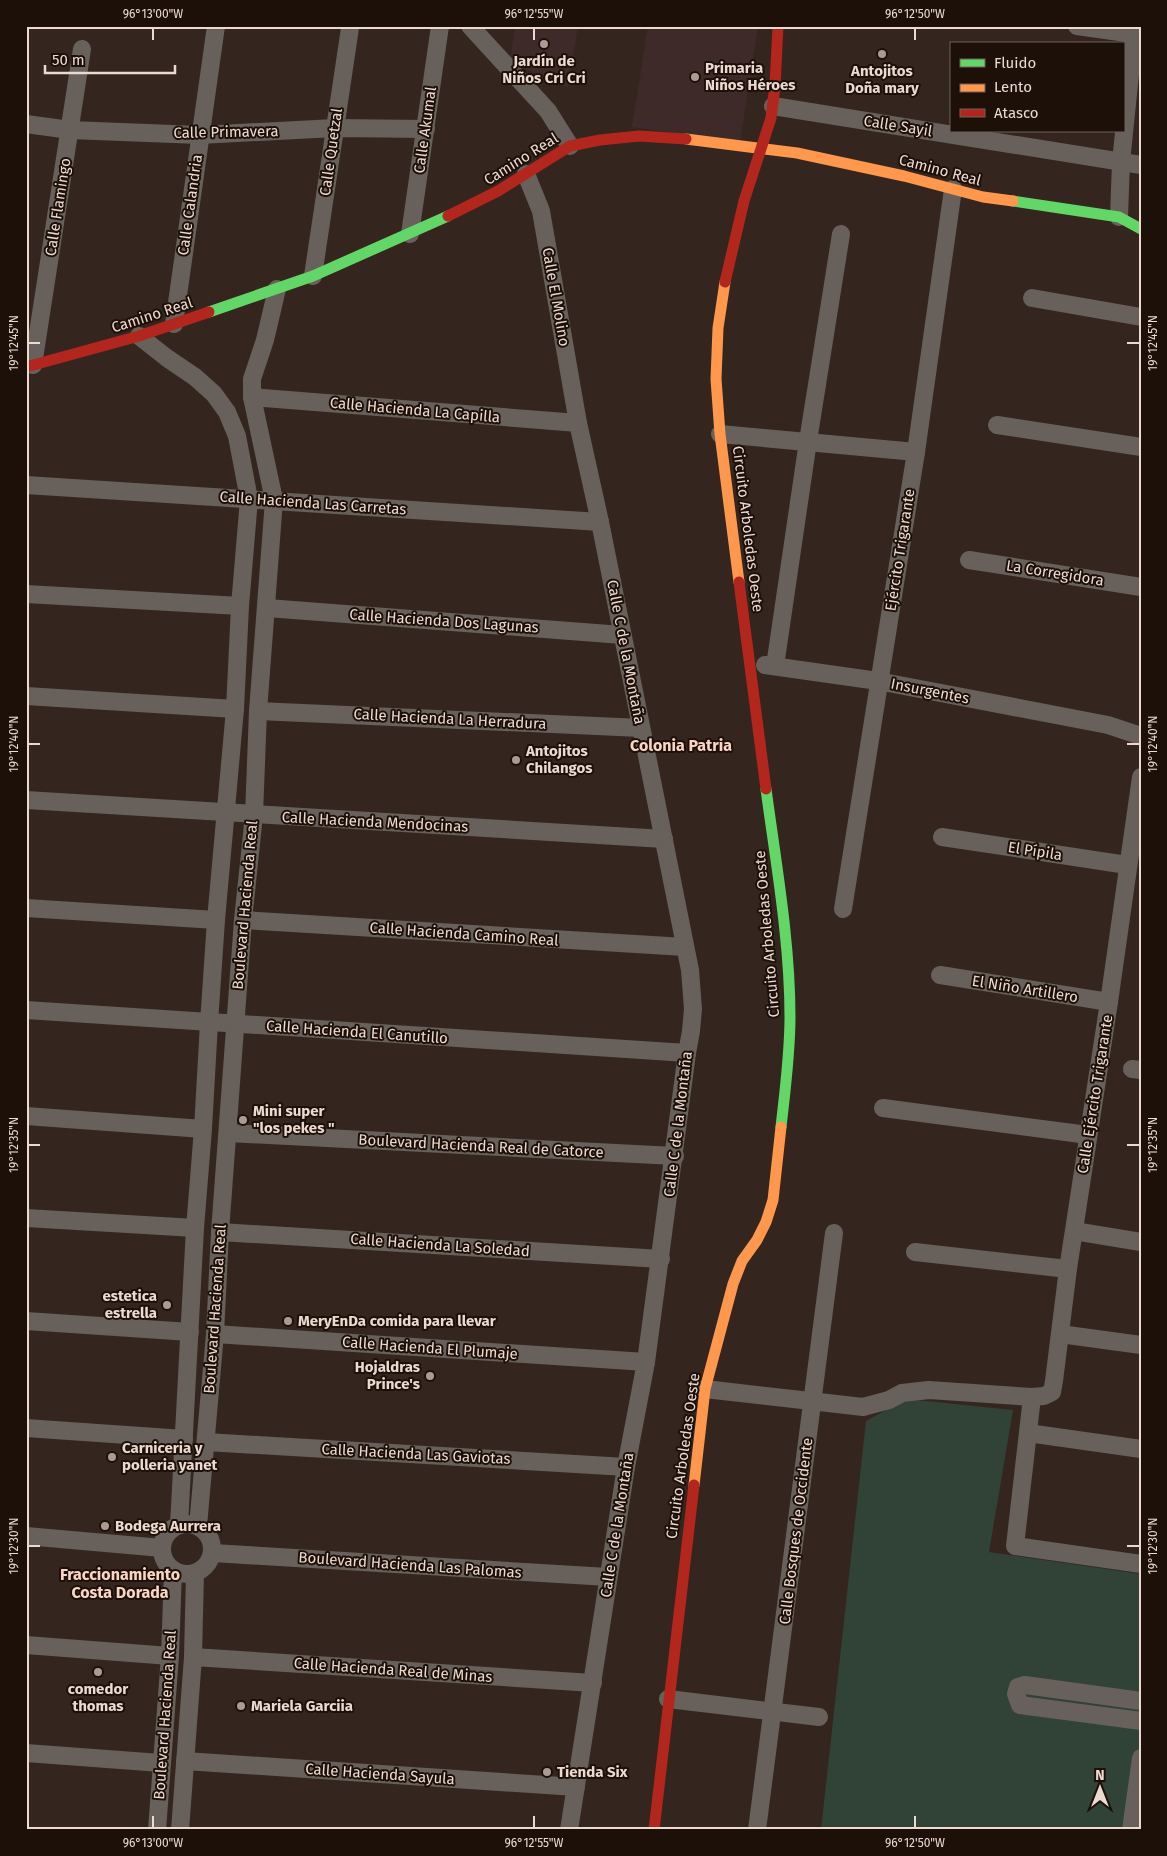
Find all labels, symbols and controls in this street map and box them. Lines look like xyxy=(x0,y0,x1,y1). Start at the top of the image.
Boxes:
text: 96°13'00"W xyxy=(123,7,183,21)
text: 96°12'55"W xyxy=(505,7,564,21)
text: 96°12'50"W xyxy=(885,7,945,21)
marker: Jardín de Niños Cri Cri xyxy=(538,38,550,50)
scale bar xyxy=(45,42,175,74)
legend xyxy=(950,42,1124,132)
marker: Antojitos Doña mary xyxy=(876,48,888,60)
text: 50 m xyxy=(52,51,85,69)
place label: Jardín de Niños Cri Cri xyxy=(502,52,586,87)
text: Fluido xyxy=(994,54,1036,72)
place label: Primaria Niños Héroes xyxy=(705,59,796,94)
place label: Antojitos Doña mary xyxy=(845,62,919,97)
marker: Primaria Niños Héroes xyxy=(689,71,701,83)
text: Lento xyxy=(994,78,1032,96)
street label: Calle Akumal xyxy=(410,85,440,174)
text: Atasco xyxy=(994,104,1039,122)
street label: Calle Quetzal xyxy=(316,106,346,197)
street label: Calle Sayil xyxy=(862,112,934,140)
street label: Calle Primavera xyxy=(173,122,279,142)
street label: Camino Real xyxy=(480,129,562,189)
street label: Camino Real xyxy=(897,150,984,190)
street label: Calle Calandria xyxy=(174,153,206,257)
street label: Calle Flamingo xyxy=(41,157,75,257)
street label: Calle El Molino xyxy=(538,246,574,348)
street label: Camino Real xyxy=(109,293,195,337)
text: 19°12'45"N xyxy=(7,315,21,371)
text: 19°12'45"N xyxy=(1146,315,1160,371)
street label: Calle Hacienda La Capilla xyxy=(329,394,501,426)
street label: Circuito Arboledas Oeste xyxy=(729,445,767,613)
street label: Calle Hacienda Las Carretas xyxy=(219,487,407,519)
street label: Ejército Trigarante xyxy=(881,488,919,612)
street label: La Corregidora xyxy=(1005,556,1105,590)
street label: Calle C de la Montaña xyxy=(603,578,649,726)
street label: Calle Hacienda Dos Lagunas xyxy=(349,605,539,637)
street label: Insurgentes xyxy=(889,675,971,707)
street label: Calle Hacienda La Herradura xyxy=(353,705,547,733)
text: 19°12'40"N xyxy=(7,715,21,773)
text: 19°12'40"N xyxy=(1146,715,1160,773)
district label: Colonia Patria xyxy=(630,736,732,755)
place label: Antojitos Chilangos xyxy=(525,742,593,777)
marker: Antojitos Chilangos xyxy=(510,754,522,766)
street label: Calle Hacienda Mendocinas xyxy=(281,808,469,836)
street label: Boulevard Hacienda Real xyxy=(229,819,261,990)
street label: El Pípila xyxy=(1007,838,1063,864)
street label: Circuito Arboledas Oeste xyxy=(751,850,783,1018)
street label: Calle Hacienda Camino Real xyxy=(369,918,560,950)
street label: El Niño Artillero xyxy=(971,972,1079,1006)
street label: Calle Ejército Trigarante xyxy=(1074,1013,1116,1175)
street label: Calle Hacienda El Canutillo xyxy=(265,1017,449,1047)
street label: Calle C de la Montaña xyxy=(660,1050,696,1198)
place label: Mini super "los pekes " xyxy=(253,1102,335,1137)
marker: Mini super "los pekes " xyxy=(237,1114,249,1126)
text: 19°12'35"N xyxy=(7,1117,21,1173)
text: 19°12'35"N xyxy=(1146,1117,1160,1173)
street label: Boulevard Hacienda Real de Catorce xyxy=(358,1131,604,1161)
street label: Boulevard Hacienda Real xyxy=(200,1223,230,1394)
street label: Calle Hacienda La Soledad xyxy=(350,1230,530,1260)
place label: estetica estrella xyxy=(102,1287,157,1322)
marker: estetica estrella xyxy=(161,1299,173,1311)
place label: MeryEnDa comida para llevar xyxy=(298,1312,497,1330)
marker: MeryEnDa comida para llevar xyxy=(282,1315,294,1327)
street label: Calle Hacienda El Plumaje xyxy=(341,1333,519,1363)
place label: Hojaldras Prince's xyxy=(355,1358,420,1393)
marker: Hojaldras Prince's xyxy=(424,1370,436,1382)
street label: Circuito Arboledas Oeste xyxy=(662,1372,704,1540)
street label: Calle Bosques de Occidente xyxy=(776,1437,816,1625)
place label: Carniceria y polleria yanet xyxy=(122,1439,217,1474)
street label: Calle Hacienda Las Gaviotas xyxy=(321,1440,511,1468)
marker: Carniceria y polleria yanet xyxy=(106,1451,118,1463)
street label: Calle C de la Montaña xyxy=(597,1451,637,1599)
text: 19°12'30"N xyxy=(7,1517,21,1575)
place label: Bodega Aurrera xyxy=(115,1517,221,1535)
text: 19°12'30"N xyxy=(1146,1517,1160,1575)
marker: Bodega Aurrera xyxy=(99,1520,111,1532)
street label: Boulevard Hacienda Las Palomas xyxy=(298,1548,522,1582)
district label: Fraccionamiento Costa Dorada xyxy=(60,1565,180,1602)
street label: Boulevard Hacienda Real xyxy=(150,1629,180,1800)
street label: Calle Hacienda Real de Minas xyxy=(293,1654,493,1686)
marker: comedor thomas xyxy=(92,1666,104,1678)
place label: comedor thomas xyxy=(68,1680,129,1715)
place label: Mariela Garciia xyxy=(251,1697,353,1715)
marker: Mariela Garciia xyxy=(235,1700,247,1712)
street label: Calle Hacienda Sayula xyxy=(305,1760,455,1788)
place label: Tienda Six xyxy=(557,1763,628,1781)
north arrow xyxy=(1074,1764,1124,1814)
marker: Tienda Six xyxy=(541,1766,553,1778)
text: N xyxy=(1095,1767,1105,1784)
text: 96°13'00"W xyxy=(123,1836,183,1850)
text: 96°12'55"W xyxy=(505,1836,564,1850)
text: 96°12'50"W xyxy=(885,1836,945,1850)

